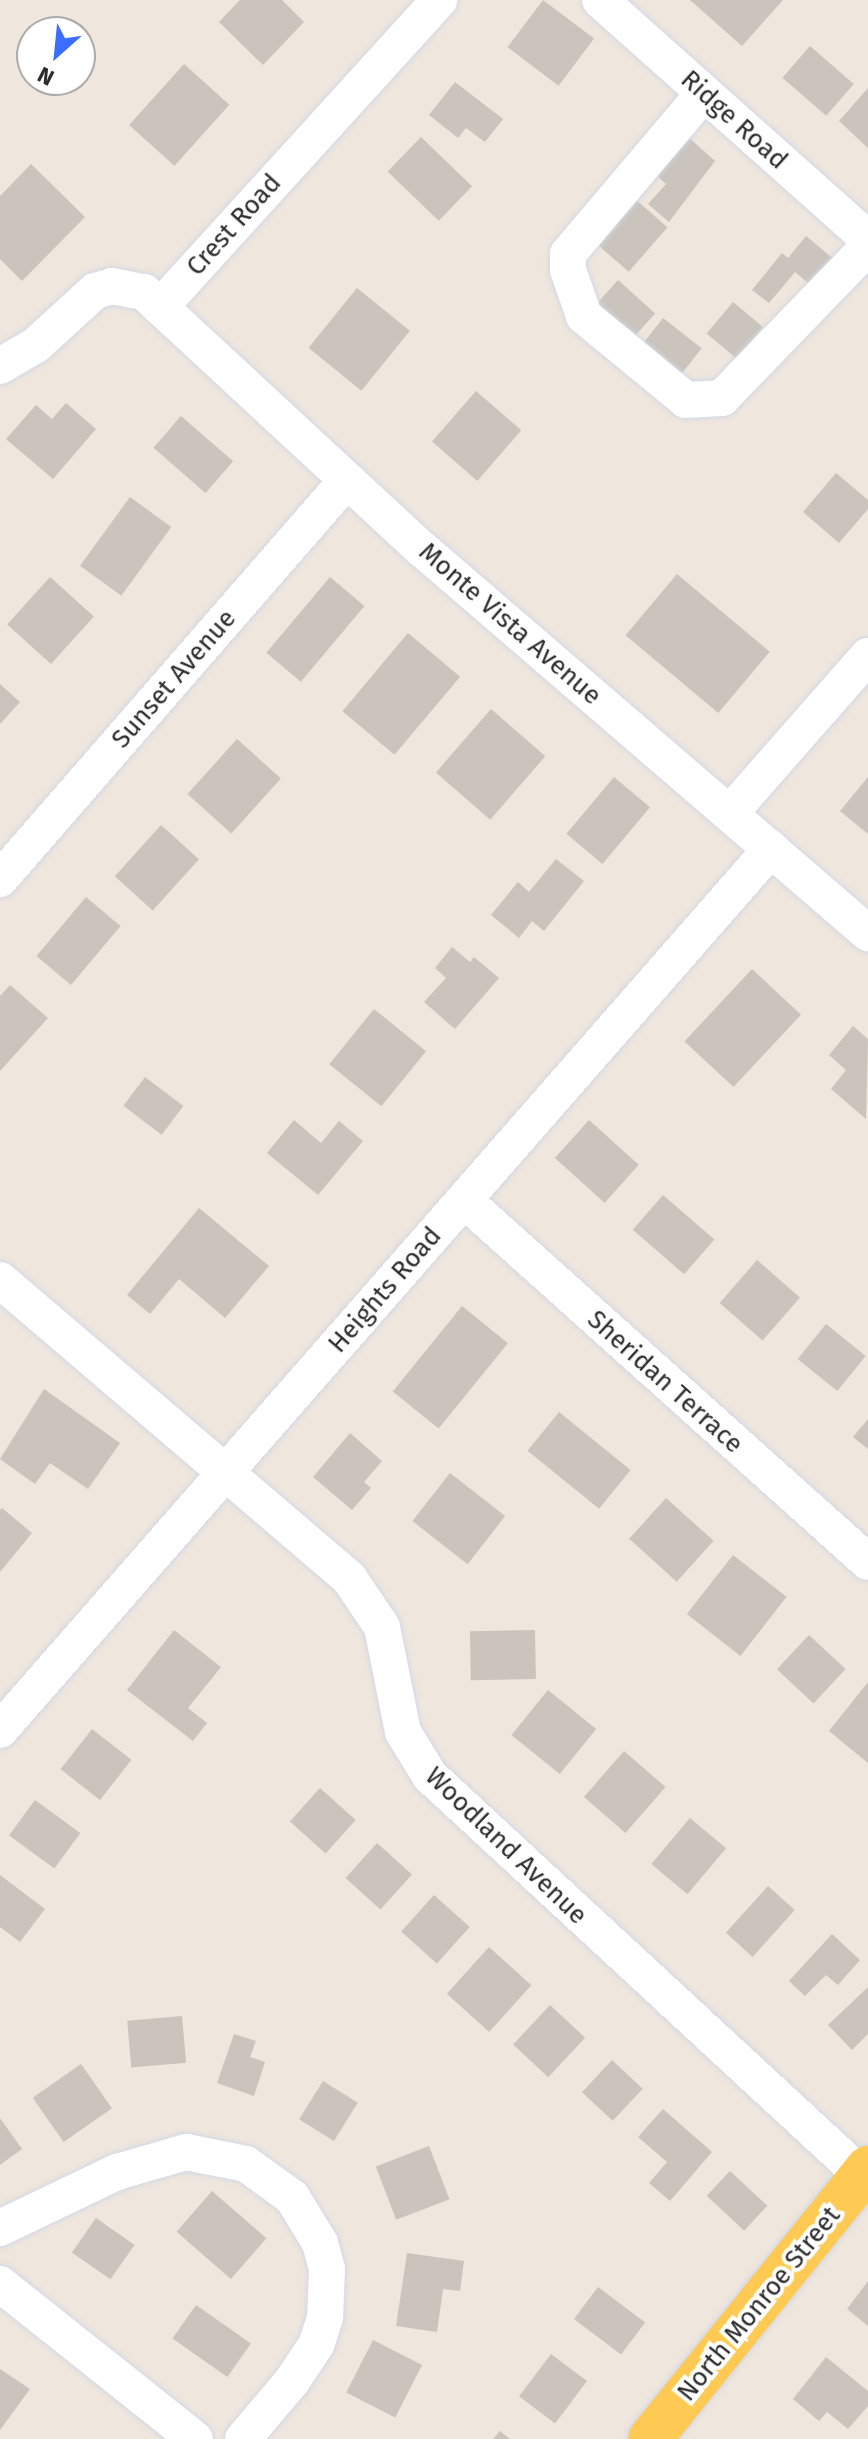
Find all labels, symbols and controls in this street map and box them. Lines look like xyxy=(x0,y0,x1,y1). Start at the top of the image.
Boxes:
north arrow xyxy=(16,16,96,96)
text: N xyxy=(33,61,58,91)
street label: Ridge Road xyxy=(674,64,794,176)
street label: Crest Road xyxy=(180,168,288,282)
street label: Monte Vista Avenue xyxy=(413,536,607,712)
street label: Sunset Avenue xyxy=(105,603,243,755)
street label: Heights Road xyxy=(322,1221,448,1359)
street label: Sheridan Terrace xyxy=(581,1304,749,1460)
street label: Woodland Avenue xyxy=(419,1761,593,1931)
street label: North Monroe Street xyxy=(671,2200,847,2408)

